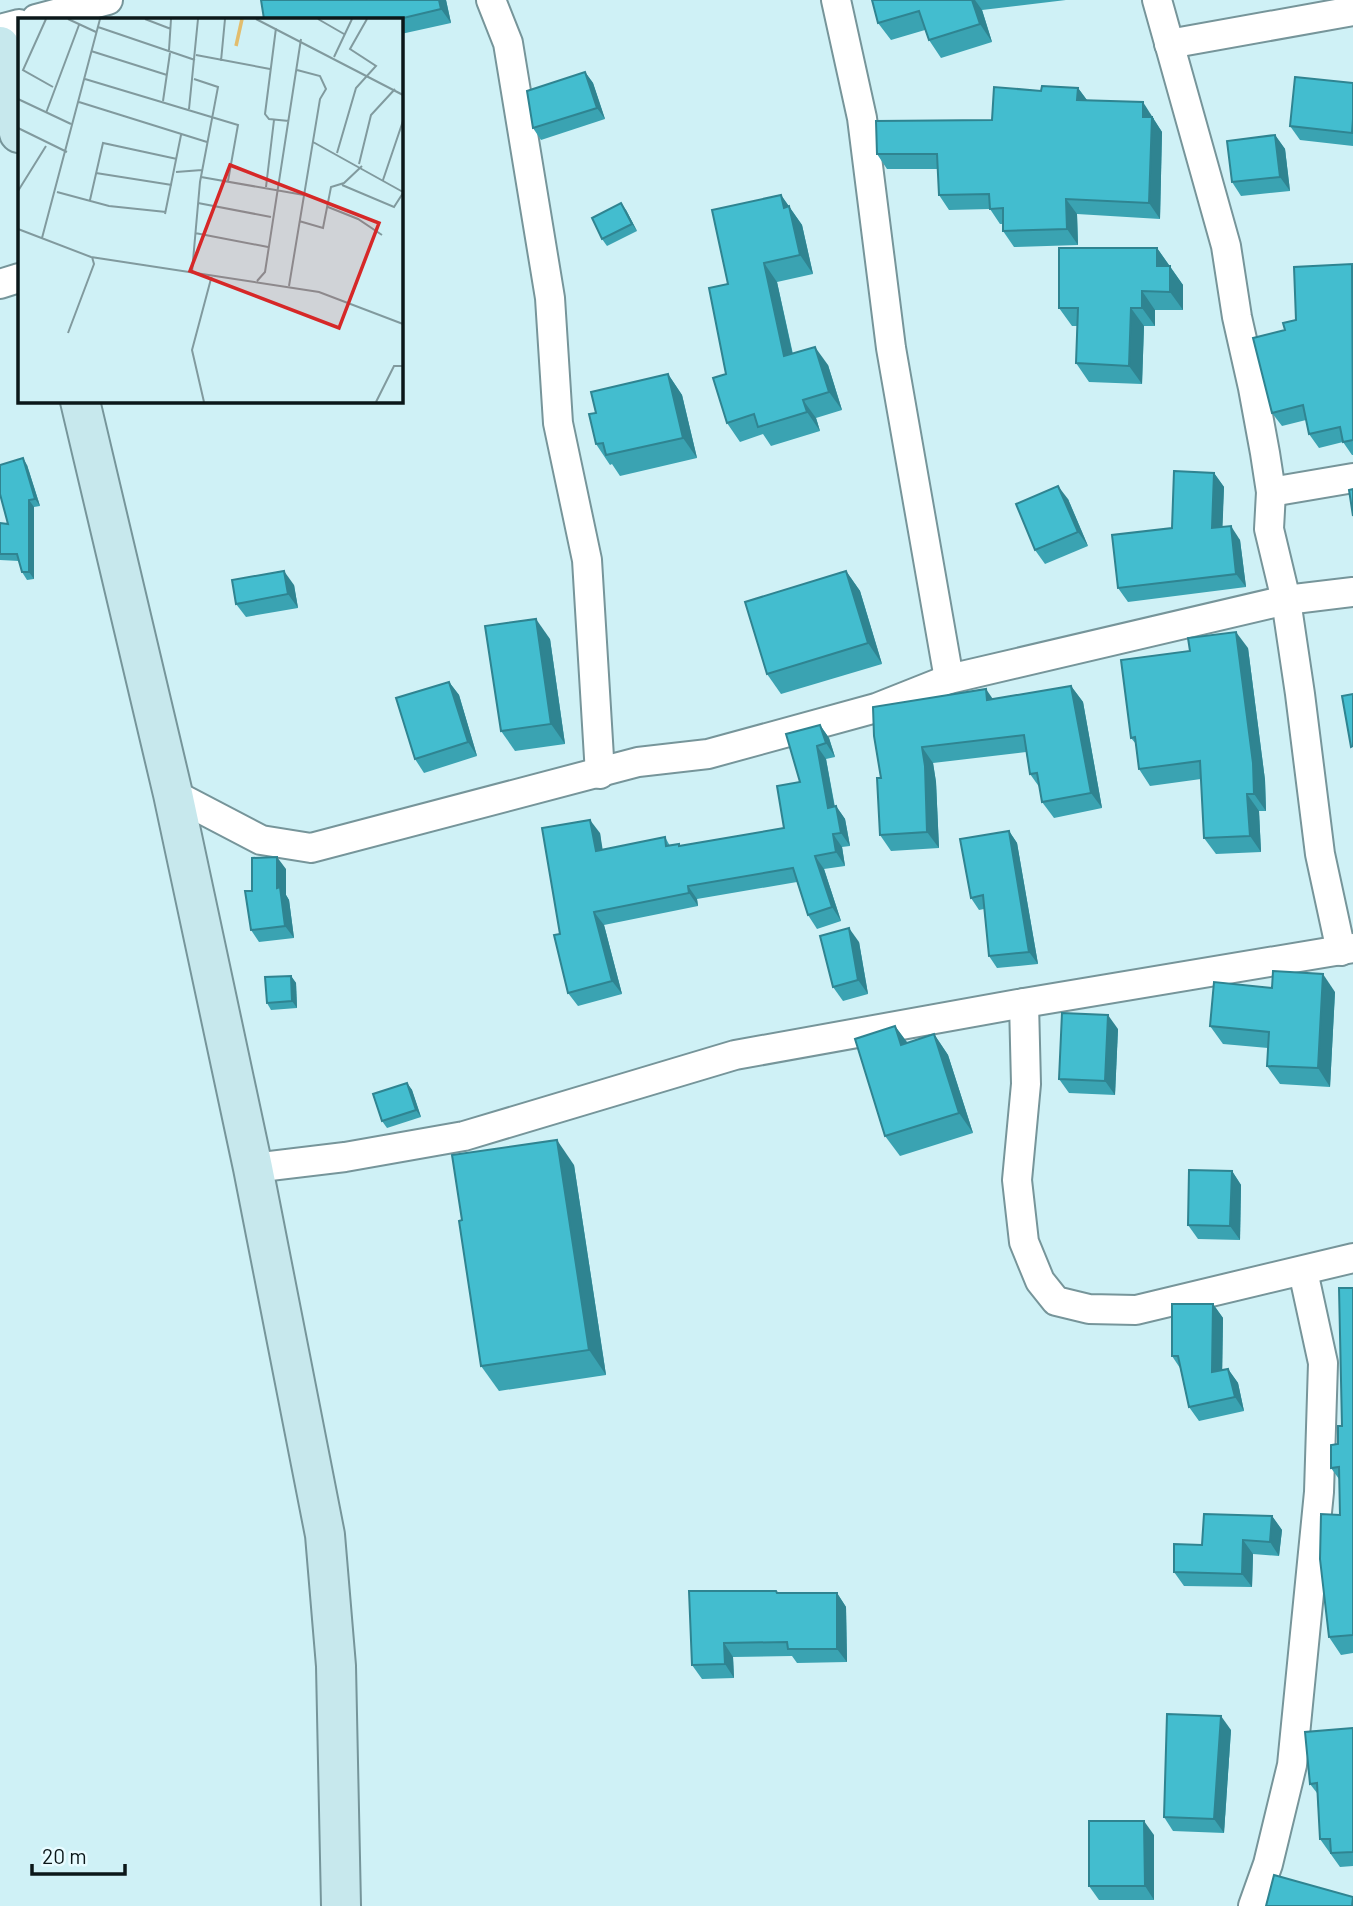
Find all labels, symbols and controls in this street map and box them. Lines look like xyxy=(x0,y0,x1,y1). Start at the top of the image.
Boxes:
inset map xyxy=(18,18,402,402)
scale bar xyxy=(32,1832,124,1876)
text: 20 m xyxy=(42,1843,87,1868)

